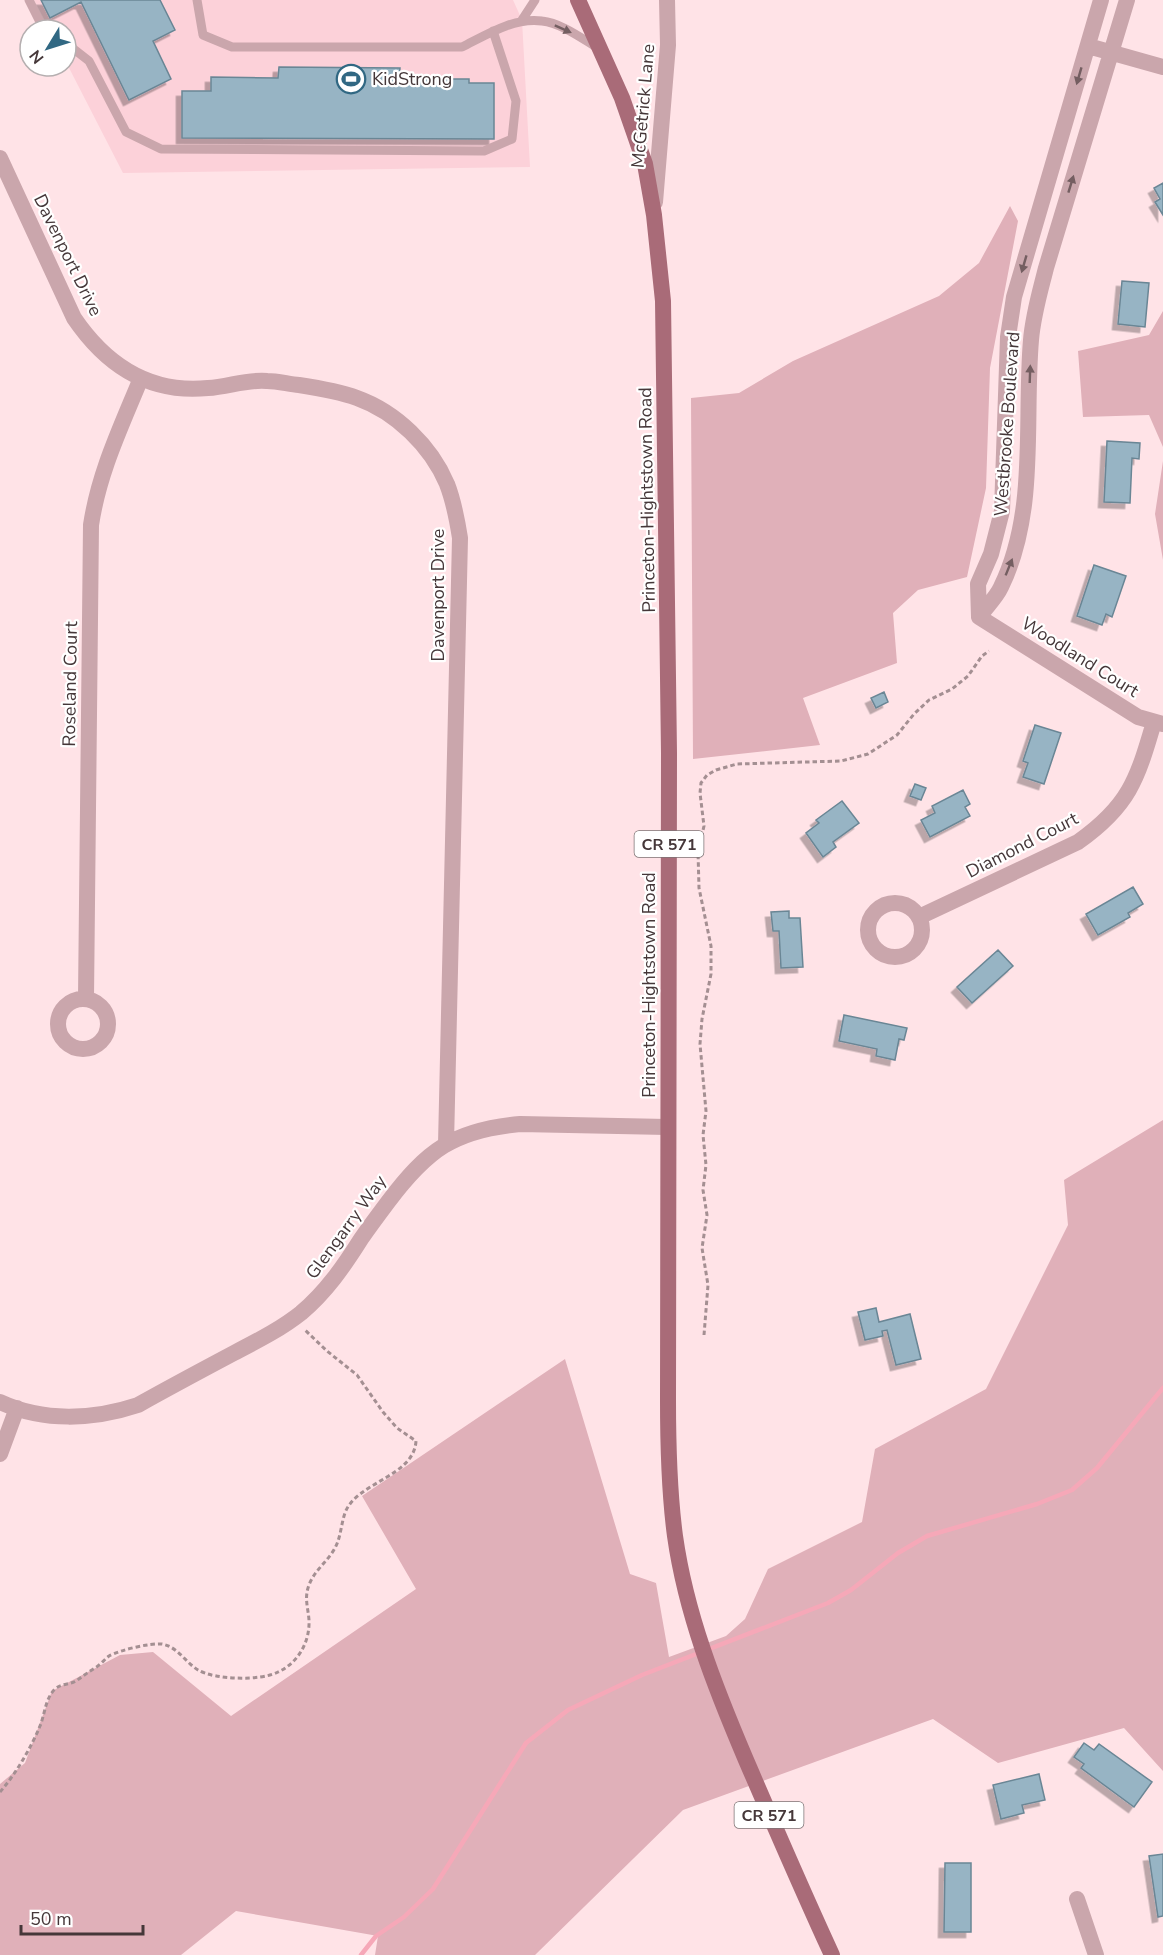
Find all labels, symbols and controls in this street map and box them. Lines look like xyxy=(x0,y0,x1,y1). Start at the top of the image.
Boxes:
north arrow xyxy=(18,18,78,78)
one-way arrow xyxy=(555,24,573,34)
street label: McGetrick Lane xyxy=(626,43,660,169)
text: N xyxy=(25,45,49,68)
sports icon: KidStrong xyxy=(335,63,367,95)
place label: KidStrong xyxy=(372,67,452,91)
one-way arrow xyxy=(1074,67,1083,85)
one-way arrow xyxy=(1067,175,1076,193)
street label: Davenport Drive xyxy=(28,190,108,320)
one-way arrow xyxy=(1019,255,1028,273)
street label: Westbrooke Boulevard xyxy=(989,331,1025,517)
one-way arrow xyxy=(1026,364,1035,383)
street label: Princeton-Hightstown Road xyxy=(633,387,661,613)
street label: Davenport Drive xyxy=(426,529,450,661)
one-way arrow xyxy=(1005,558,1014,576)
street label: Woodland Court xyxy=(1017,611,1144,703)
street label: Roseland Court xyxy=(57,621,83,747)
street label: Diamond Court xyxy=(962,806,1083,884)
road number: CR 571 xyxy=(634,831,704,857)
street label: Princeton-Hightstown Road xyxy=(637,872,661,1098)
street label: Glengarry Way xyxy=(300,1170,392,1284)
road number: CR 571 xyxy=(734,1802,804,1828)
scale bar xyxy=(21,1898,142,1936)
text: 50 m xyxy=(30,1907,72,1931)

